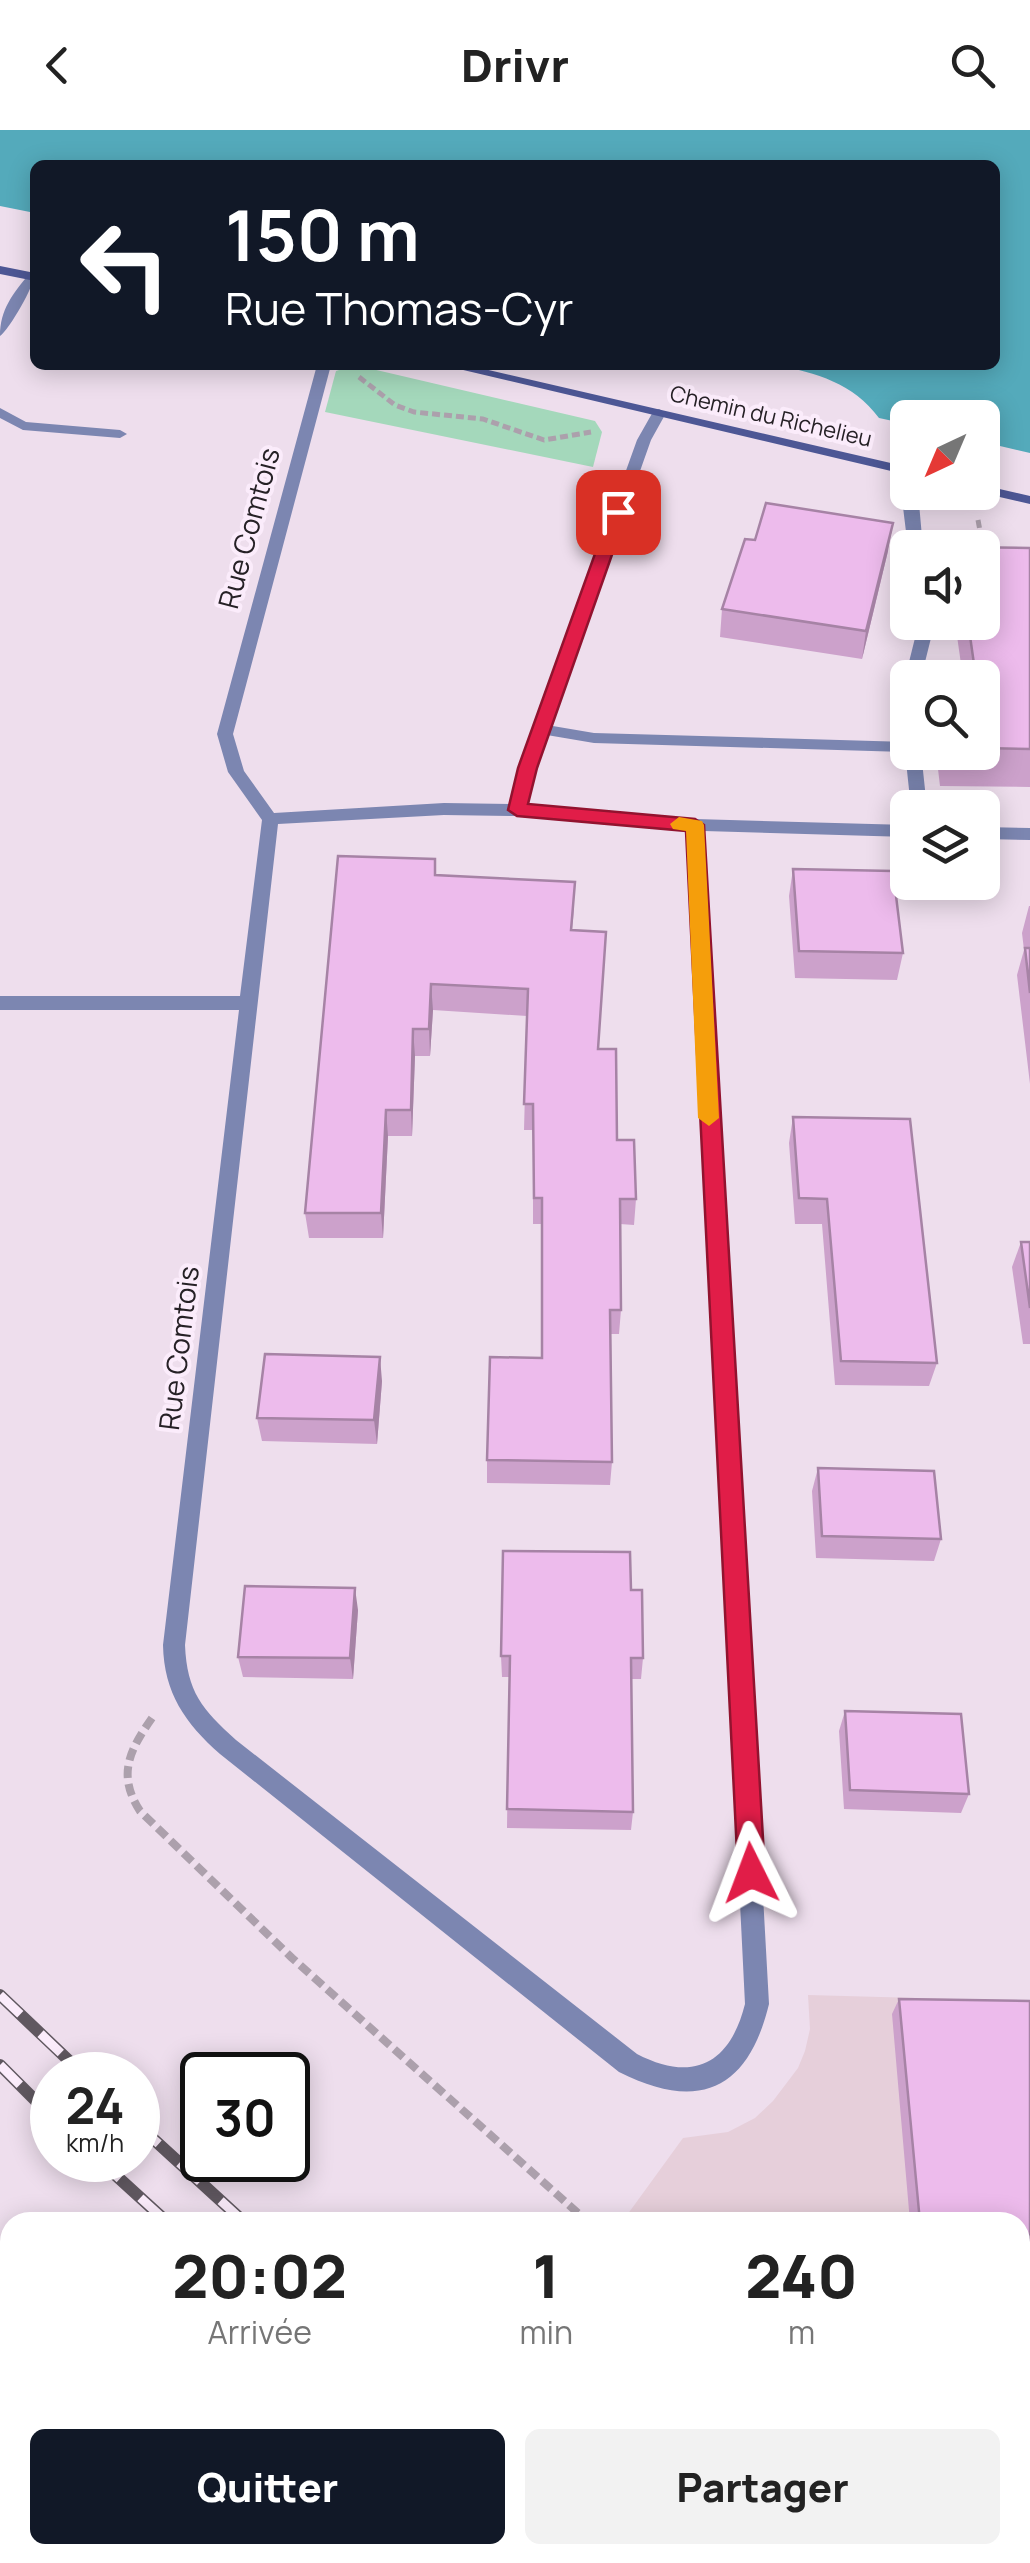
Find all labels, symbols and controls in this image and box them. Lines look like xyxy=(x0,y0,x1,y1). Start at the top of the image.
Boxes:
text: Drivr xyxy=(461,34,569,96)
icon: back xyxy=(30,38,85,93)
icon: search xyxy=(945,38,1000,93)
text: 150 m xyxy=(225,186,420,282)
icon: left xyxy=(60,200,190,330)
text: Rue Thomas-Cyr xyxy=(225,277,573,339)
street label: Chemin du Richelieu xyxy=(667,378,875,454)
north arrow xyxy=(890,400,1000,510)
map controls xyxy=(890,400,1000,900)
street label: Rue Comtois xyxy=(208,443,288,613)
pin xyxy=(576,470,661,555)
icon: arrive xyxy=(591,485,646,540)
button: sound xyxy=(890,530,1000,640)
button: search xyxy=(890,660,1000,770)
button: layers xyxy=(890,790,1000,900)
street label: Rue Comtois xyxy=(149,1264,207,1432)
position arrow xyxy=(699,1821,803,1925)
speed limit sign: 30 xyxy=(180,2052,310,2182)
text: 24 xyxy=(65,2071,125,2139)
text: km/h xyxy=(66,2125,124,2160)
text: 20:02 xyxy=(172,2234,347,2316)
text: 1 xyxy=(533,2234,560,2316)
text: 240 xyxy=(745,2234,858,2316)
text: Arrivée xyxy=(207,2310,312,2354)
text: min xyxy=(519,2310,573,2354)
text: m xyxy=(788,2310,815,2354)
button: Quitter xyxy=(30,2429,505,2544)
button: Partager xyxy=(525,2429,1000,2544)

